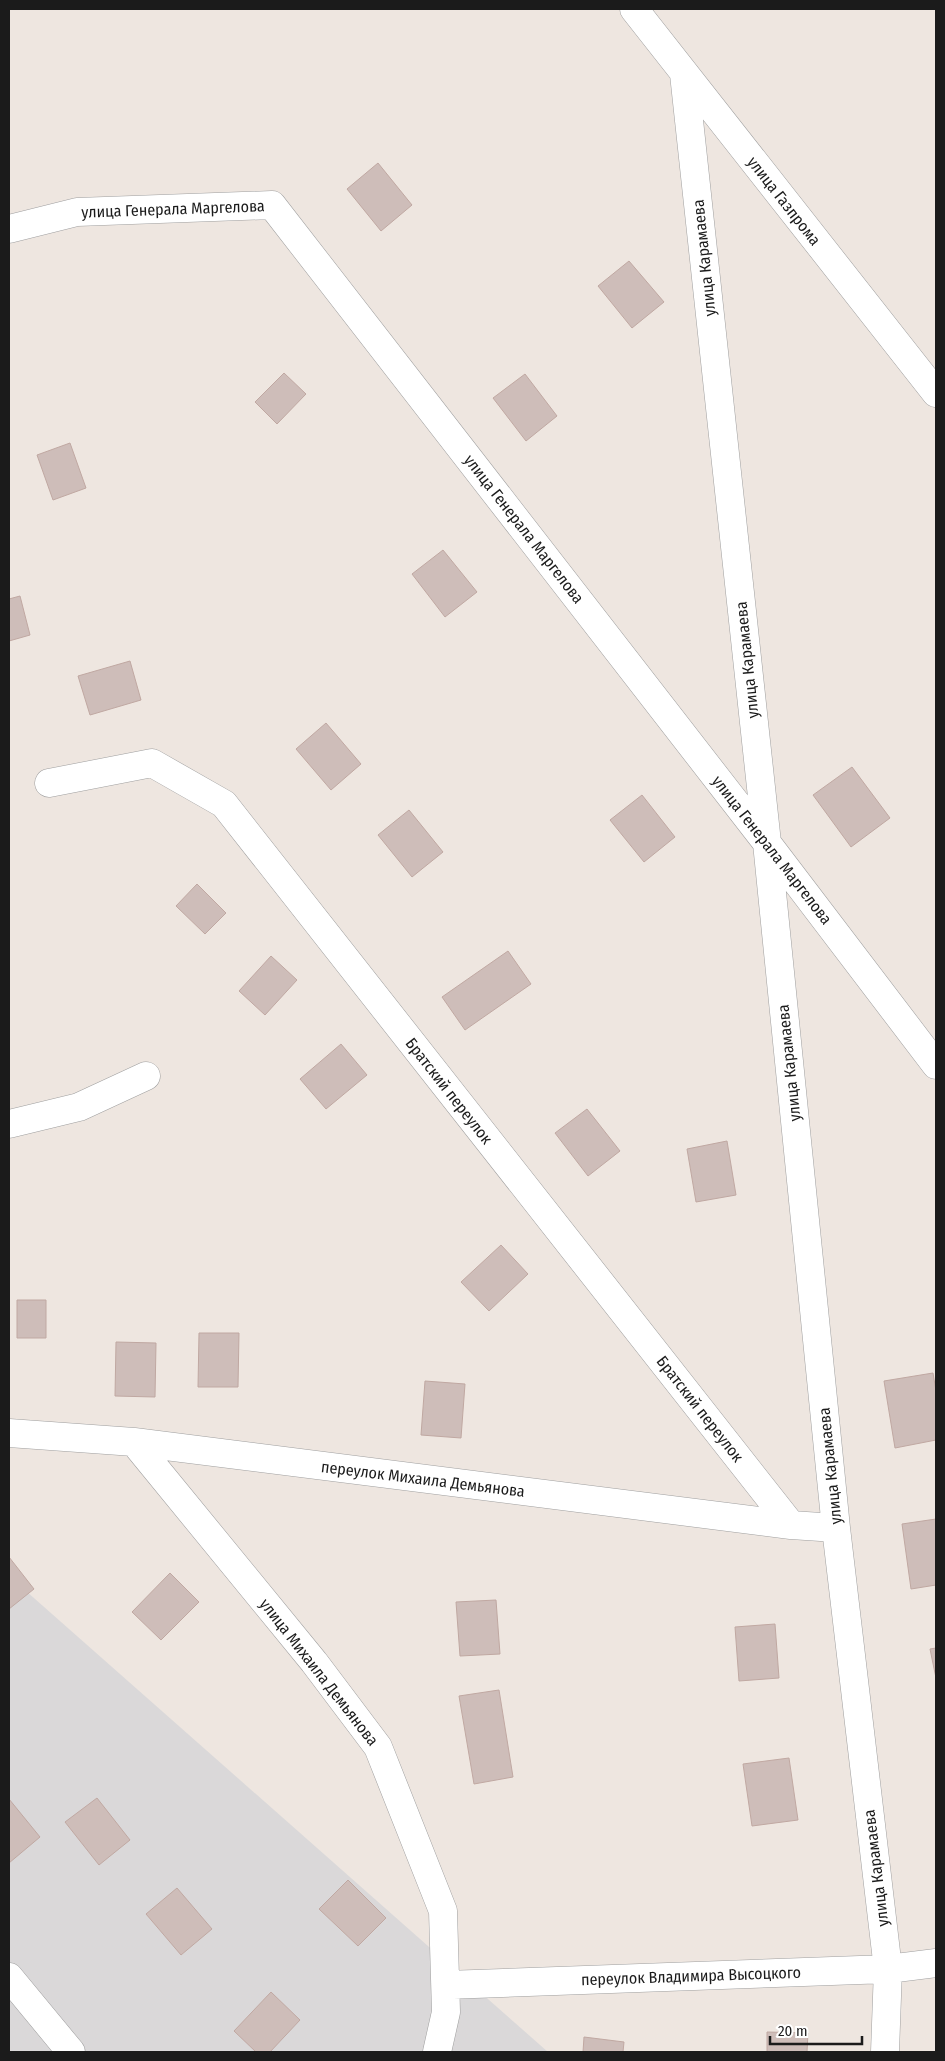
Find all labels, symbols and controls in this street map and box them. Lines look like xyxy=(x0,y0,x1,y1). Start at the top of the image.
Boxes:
street label: улица Газпрома xyxy=(743,153,825,249)
street label: улица Генерала Маргелова xyxy=(81,196,265,222)
street label: улица Карамаева xyxy=(688,198,720,317)
street label: улица Генерала Маргелова xyxy=(460,451,588,607)
street label: улица Карамаева xyxy=(731,600,763,719)
street label: улица Генерала Маргелова xyxy=(708,772,836,928)
street label: улица Карамаева xyxy=(773,1003,805,1122)
street label: Братский переулок xyxy=(402,1034,497,1148)
street label: Братский переулок xyxy=(653,1352,748,1466)
street label: улица Карамаева xyxy=(814,1406,846,1525)
street label: переулок Михаила Демьянова xyxy=(320,1457,526,1501)
street label: улица Михаила Демьянова xyxy=(256,1595,382,1749)
street label: улица Карамаева xyxy=(859,1808,893,1927)
street label: переулок Владимира Высоцкого xyxy=(581,1963,801,1989)
scale bar xyxy=(770,2014,862,2046)
text: 20 m xyxy=(778,2022,808,2040)

